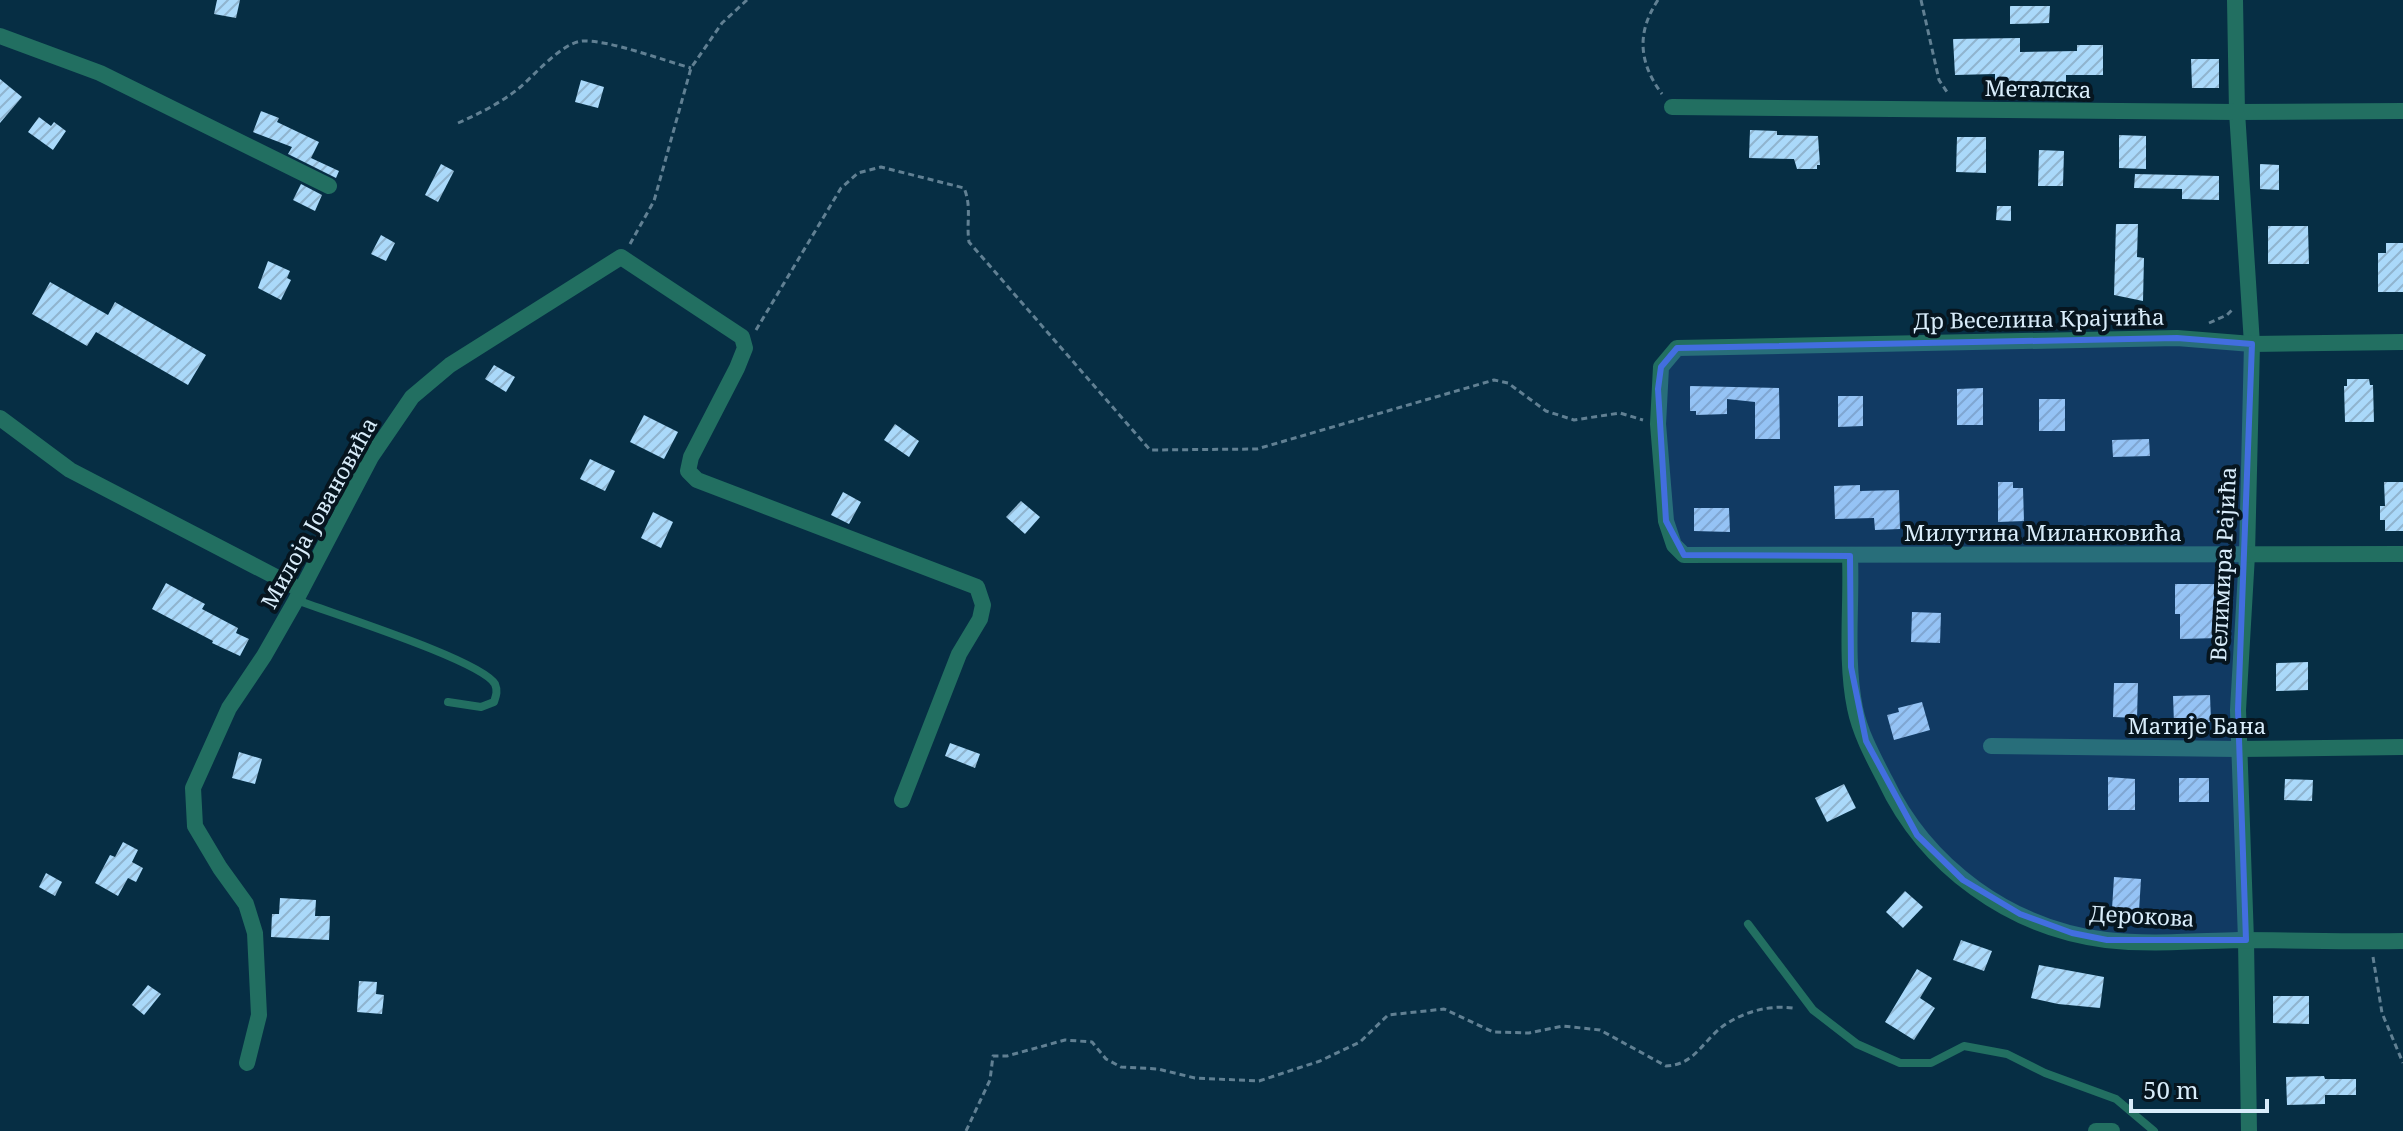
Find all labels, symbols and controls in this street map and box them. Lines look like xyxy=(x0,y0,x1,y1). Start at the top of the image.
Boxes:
street label: Металска xyxy=(1984,72,2092,104)
street label: Др Веселина Крајчића xyxy=(1913,301,2165,335)
street label: Милоја Јовановића xyxy=(253,412,383,614)
street label: Велимира Рајића xyxy=(2202,466,2242,662)
street label: Милутина Миланковића xyxy=(1904,517,2182,547)
street label: Матије Бана xyxy=(2128,710,2266,740)
street label: Дерокова xyxy=(2089,897,2195,933)
scale bar xyxy=(2131,1063,2267,1113)
text: 50 m xyxy=(2143,1073,2199,1106)

